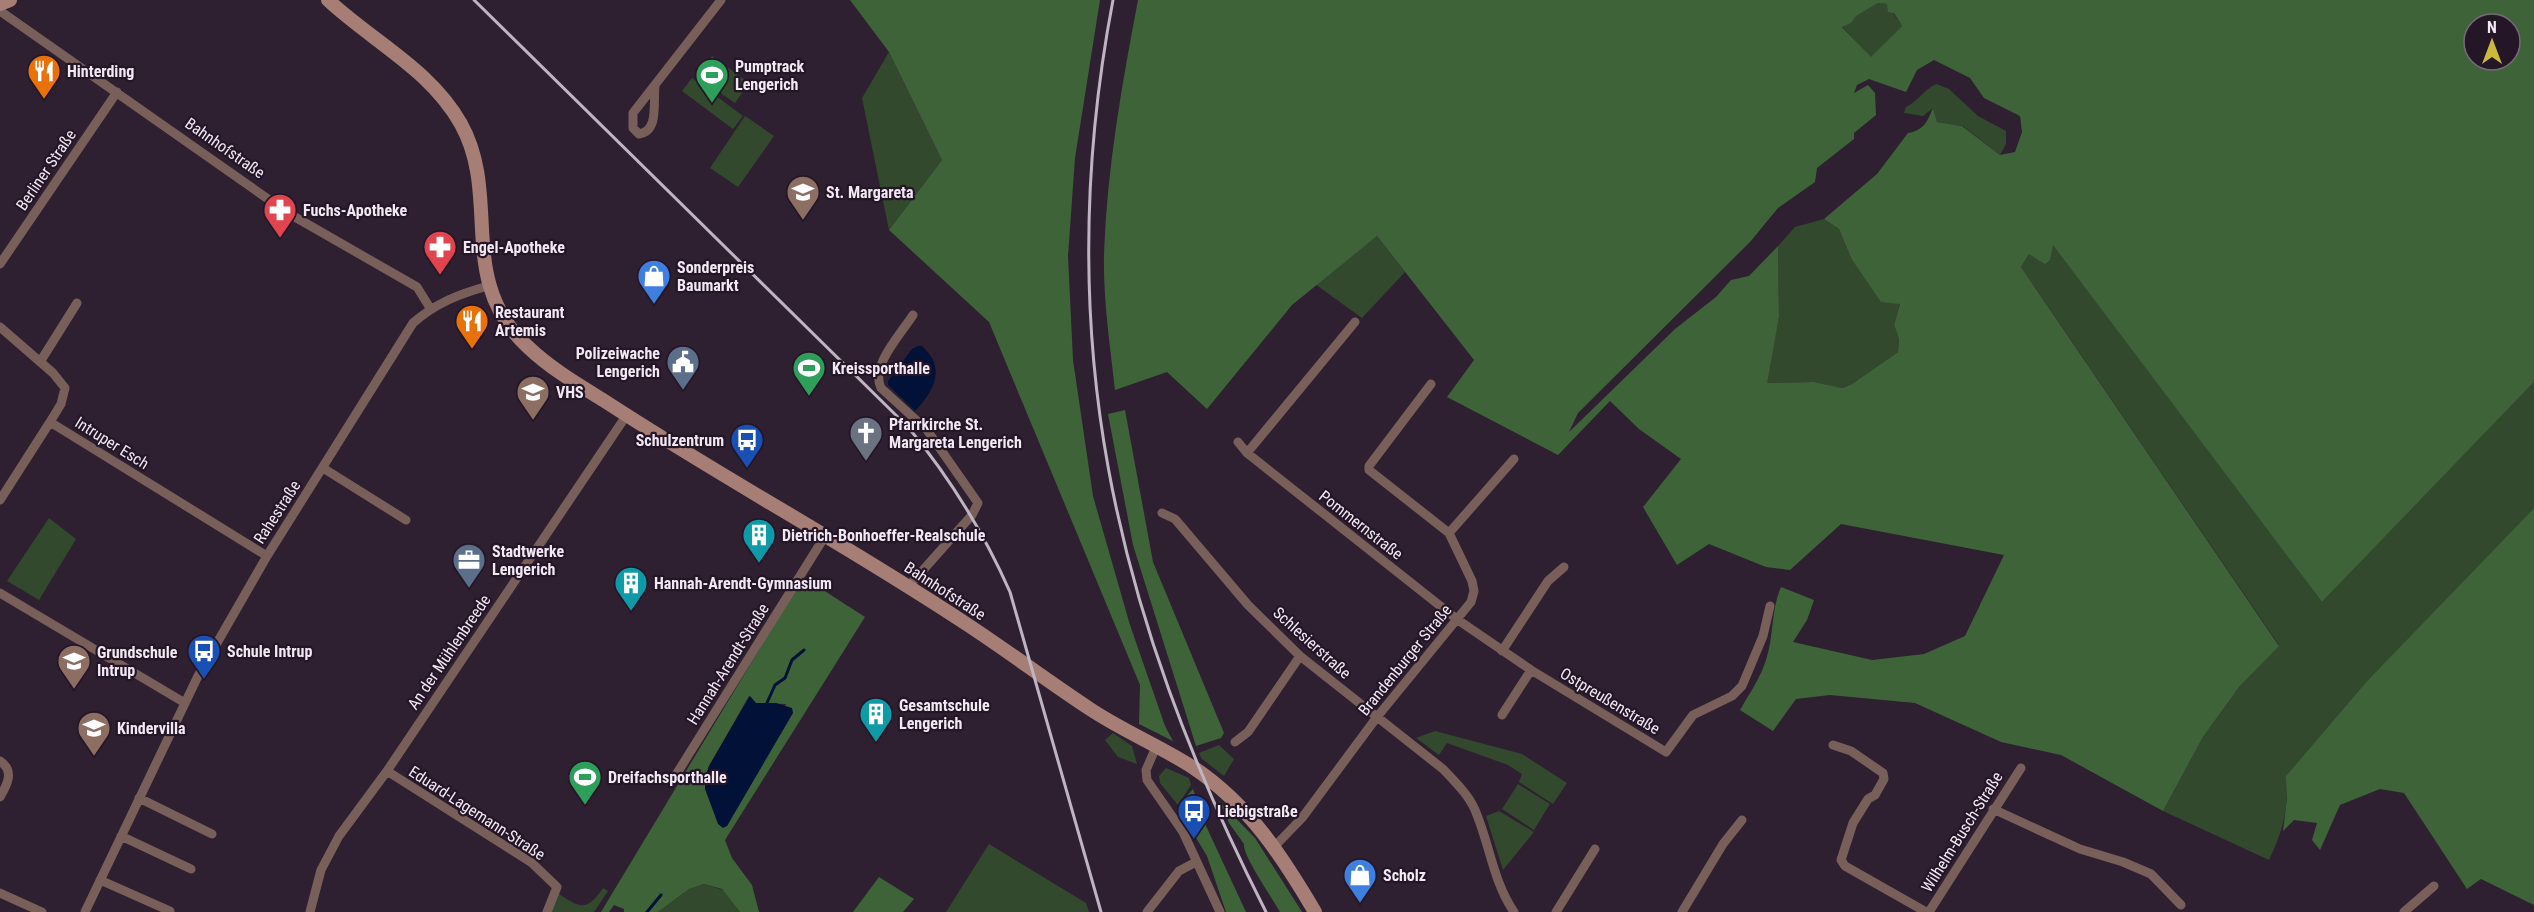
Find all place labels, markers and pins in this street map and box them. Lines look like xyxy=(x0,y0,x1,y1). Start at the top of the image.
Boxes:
restaurant icon: Hinterding xyxy=(26,53,62,100)
sports icon: Pumptrack Lengerich xyxy=(694,57,730,104)
place label: Pumptrack Lengerich xyxy=(735,57,805,94)
place label: Hinterding xyxy=(67,62,134,81)
school or university icon: St. Margareta xyxy=(785,174,821,221)
place label: St. Margareta xyxy=(826,183,914,202)
pharmacy icon: Fuchs-Apotheke xyxy=(262,192,298,239)
place label: Fuchs-Apotheke xyxy=(303,201,408,220)
pharmacy icon: Engel-Apotheke xyxy=(422,229,458,276)
place label: Engel-Apotheke xyxy=(463,238,565,257)
shop icon: Sonderpreis Baumarkt xyxy=(636,258,672,305)
place label: Sonderpreis Baumarkt xyxy=(677,258,754,295)
restaurant icon: Restaurant Artemis xyxy=(454,303,490,350)
place label: Restaurant Artemis xyxy=(495,303,565,340)
place label: Polizeiwache Lengerich xyxy=(576,344,660,381)
public building icon: Polizeiwache Lengerich xyxy=(665,344,701,391)
sports icon: Kreissporthalle xyxy=(791,350,827,397)
place label: Kreissporthalle xyxy=(832,359,930,378)
school or university icon: VHS xyxy=(515,374,551,421)
place label: VHS xyxy=(556,383,584,402)
church icon: Pfarrkirche St. Margareta Lengerich xyxy=(848,415,884,462)
place label: Pfarrkirche St. Margareta Lengerich xyxy=(889,415,1022,452)
bus stop icon: Schulzentrum xyxy=(729,422,765,469)
place label: Schulzentrum xyxy=(636,431,724,450)
building icon: Dietrich-Bonhoeffer-Realschule xyxy=(741,517,777,564)
place label: Dietrich-Bonhoeffer-Realschule xyxy=(782,526,986,545)
office icon: Stadtwerke Lengerich xyxy=(451,542,487,589)
place label: Stadtwerke Lengerich xyxy=(492,542,564,579)
building icon: Hannah-Arendt-Gymnasium xyxy=(613,565,649,612)
place label: Hannah-Arendt-Gymnasium xyxy=(654,574,832,593)
bus stop icon: Schule Intrup xyxy=(186,633,222,680)
place label: Schule Intrup xyxy=(227,642,312,661)
school or university icon: Grundschule Intrup xyxy=(56,643,92,690)
place label: Grundschule Intrup xyxy=(97,643,178,680)
building icon: Gesamtschule Lengerich xyxy=(858,696,894,743)
place label: Gesamtschule Lengerich xyxy=(899,696,990,733)
school or university icon: Kindervilla xyxy=(76,710,112,757)
place label: Kindervilla xyxy=(117,719,186,738)
sports icon: Dreifachsporthalle xyxy=(567,759,603,806)
place label: Dreifachsporthalle xyxy=(608,768,727,787)
bus stop icon: Liebigstraße xyxy=(1176,793,1212,840)
place label: Liebigstraße xyxy=(1217,802,1298,821)
shop icon: Scholz xyxy=(1342,857,1378,904)
place label: Scholz xyxy=(1383,866,1426,885)

